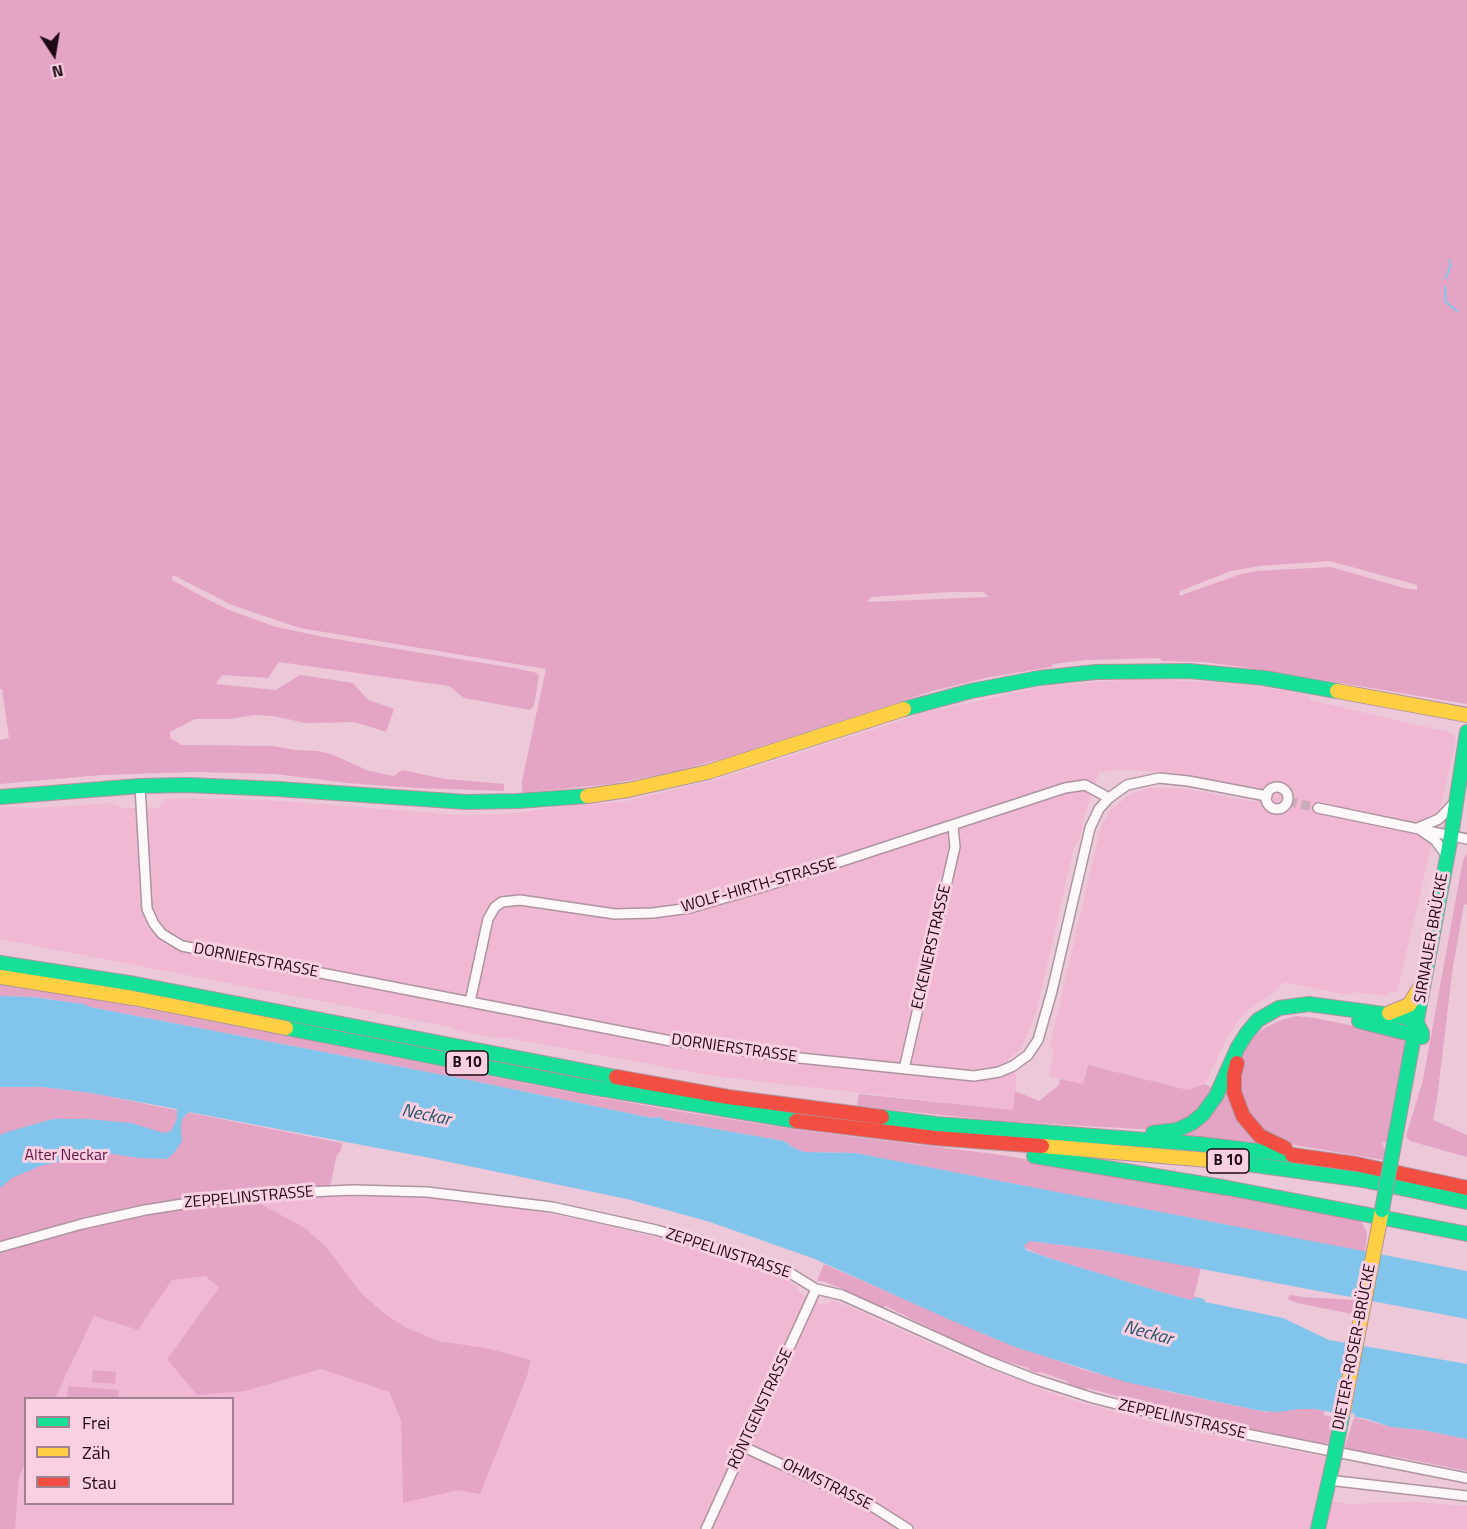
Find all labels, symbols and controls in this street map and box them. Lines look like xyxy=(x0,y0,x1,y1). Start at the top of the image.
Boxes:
north arrow xyxy=(24,24,84,84)
text: N xyxy=(50,59,66,84)
street label: WOLF-HIRTH-STRASSE xyxy=(679,855,839,917)
street label: SIRNAUER BRÜCKE xyxy=(1411,871,1453,1005)
street label: ECKENERSTRASSE xyxy=(908,883,956,1011)
street label: DORNIERSTRASSE xyxy=(192,939,320,983)
street label: DORNIERSTRASSE xyxy=(670,1031,798,1067)
road number: B 10 xyxy=(446,1051,488,1075)
water label: Neckar xyxy=(400,1101,452,1131)
park label: Alter Neckar xyxy=(25,1146,107,1166)
road number: B 10 xyxy=(1207,1149,1249,1173)
street label: ZEPPELINSTRASSE xyxy=(183,1183,315,1213)
street label: ZEPPELINSTRASSE xyxy=(663,1225,793,1283)
street label: DIETER-ROSER-BRÜCKE xyxy=(1330,1263,1380,1431)
water label: Neckar xyxy=(1121,1317,1175,1351)
street label: RÖNTGENSTRASSE xyxy=(725,1345,797,1473)
street label: ZEPPELINSTRASSE xyxy=(1116,1396,1248,1444)
legend xyxy=(24,1397,234,1505)
text: Frei xyxy=(82,1409,110,1436)
text: Zäh xyxy=(82,1439,110,1466)
street label: OHMSTRASSE xyxy=(779,1455,875,1515)
text: Stau xyxy=(82,1469,117,1496)

